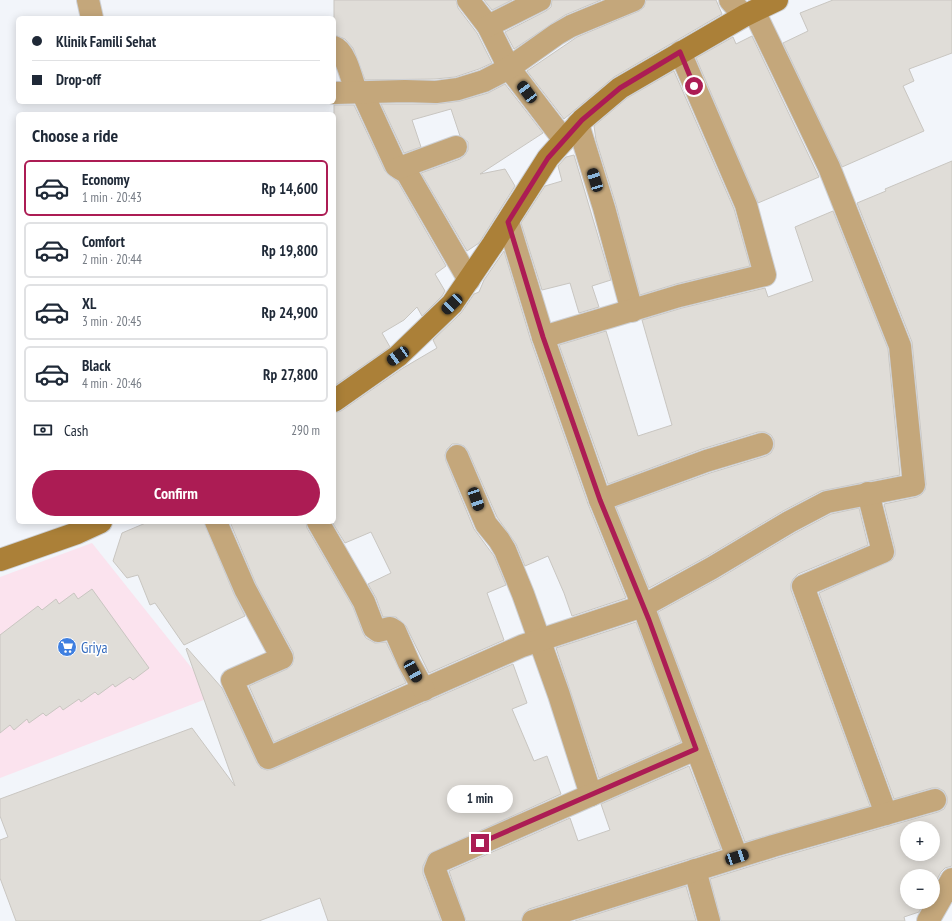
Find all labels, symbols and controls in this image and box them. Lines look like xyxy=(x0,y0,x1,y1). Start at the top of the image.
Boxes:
text: Klinik Famili Sehat xyxy=(56,32,156,51)
text: Drop-off xyxy=(56,70,101,89)
route start xyxy=(685,77,703,95)
car xyxy=(515,79,539,105)
text: Choose a ride xyxy=(32,124,118,147)
car xyxy=(586,167,604,193)
icon: car xyxy=(34,170,70,206)
text: Economy xyxy=(82,170,130,189)
text: Rp 14,600 xyxy=(262,179,318,198)
text: 1 min · 20:43 xyxy=(82,189,142,206)
icon: car xyxy=(34,232,70,268)
text: Comfort xyxy=(82,232,125,251)
text: Rp 19,800 xyxy=(262,241,318,260)
text: 2 min · 20:44 xyxy=(82,251,142,268)
car xyxy=(439,291,465,317)
icon: car xyxy=(34,294,70,330)
text: XL xyxy=(82,294,96,313)
text: Rp 24,900 xyxy=(262,303,318,322)
text: 3 min · 20:45 xyxy=(82,313,142,330)
car xyxy=(385,344,411,368)
icon: car xyxy=(34,356,70,392)
text: Black xyxy=(82,356,111,375)
text: Rp 27,800 xyxy=(263,365,318,384)
text: 4 min · 20:46 xyxy=(82,375,142,392)
icon: cash xyxy=(32,419,54,441)
text: Cash xyxy=(64,421,88,440)
text: 290 m xyxy=(291,422,320,439)
button: Confirm xyxy=(32,470,320,516)
car xyxy=(466,486,486,512)
supermarket icon: Griya xyxy=(56,636,78,658)
place label: Griya xyxy=(81,638,107,657)
car xyxy=(402,658,424,684)
callout: 1 min xyxy=(447,785,513,813)
text: 1 min xyxy=(467,790,493,807)
map controls xyxy=(900,821,940,909)
button: + xyxy=(900,821,940,861)
route end xyxy=(471,834,489,852)
car xyxy=(724,848,750,866)
button: − xyxy=(900,869,940,909)

